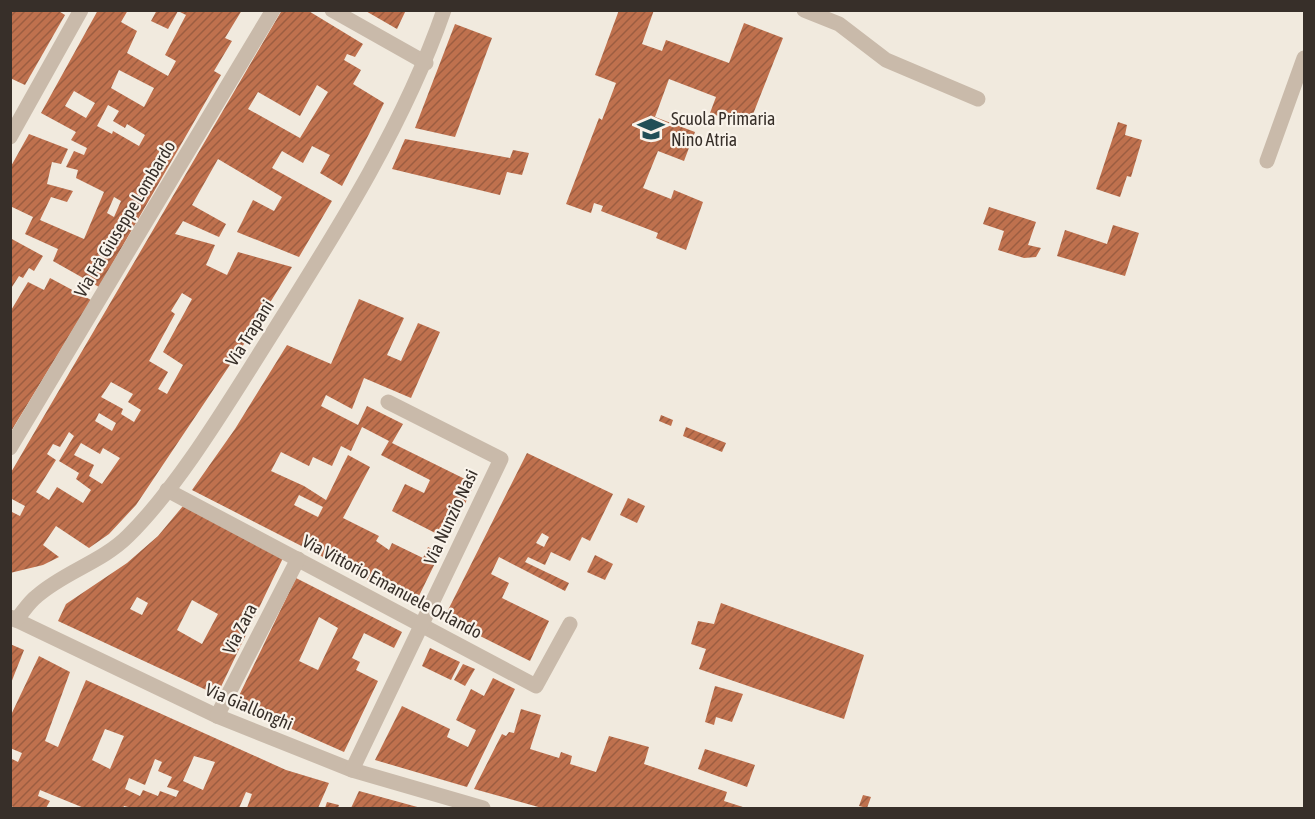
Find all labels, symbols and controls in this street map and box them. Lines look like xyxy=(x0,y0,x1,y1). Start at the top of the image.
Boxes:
place label: Scuola Primaria Nino Atria xyxy=(671,108,775,150)
school or university icon: Scuola Primaria Nino Atria xyxy=(636,114,666,144)
street label: Via Frà Giuseppe Lombardo xyxy=(70,137,180,301)
street label: Via Trapani xyxy=(221,296,278,370)
street label: Via Nunzio Nasi xyxy=(419,466,482,568)
street label: Via Vittorio Emanuele Orlando xyxy=(299,530,486,643)
street label: Via Zara xyxy=(218,600,261,657)
street label: Via Giallonghi xyxy=(202,679,296,734)

